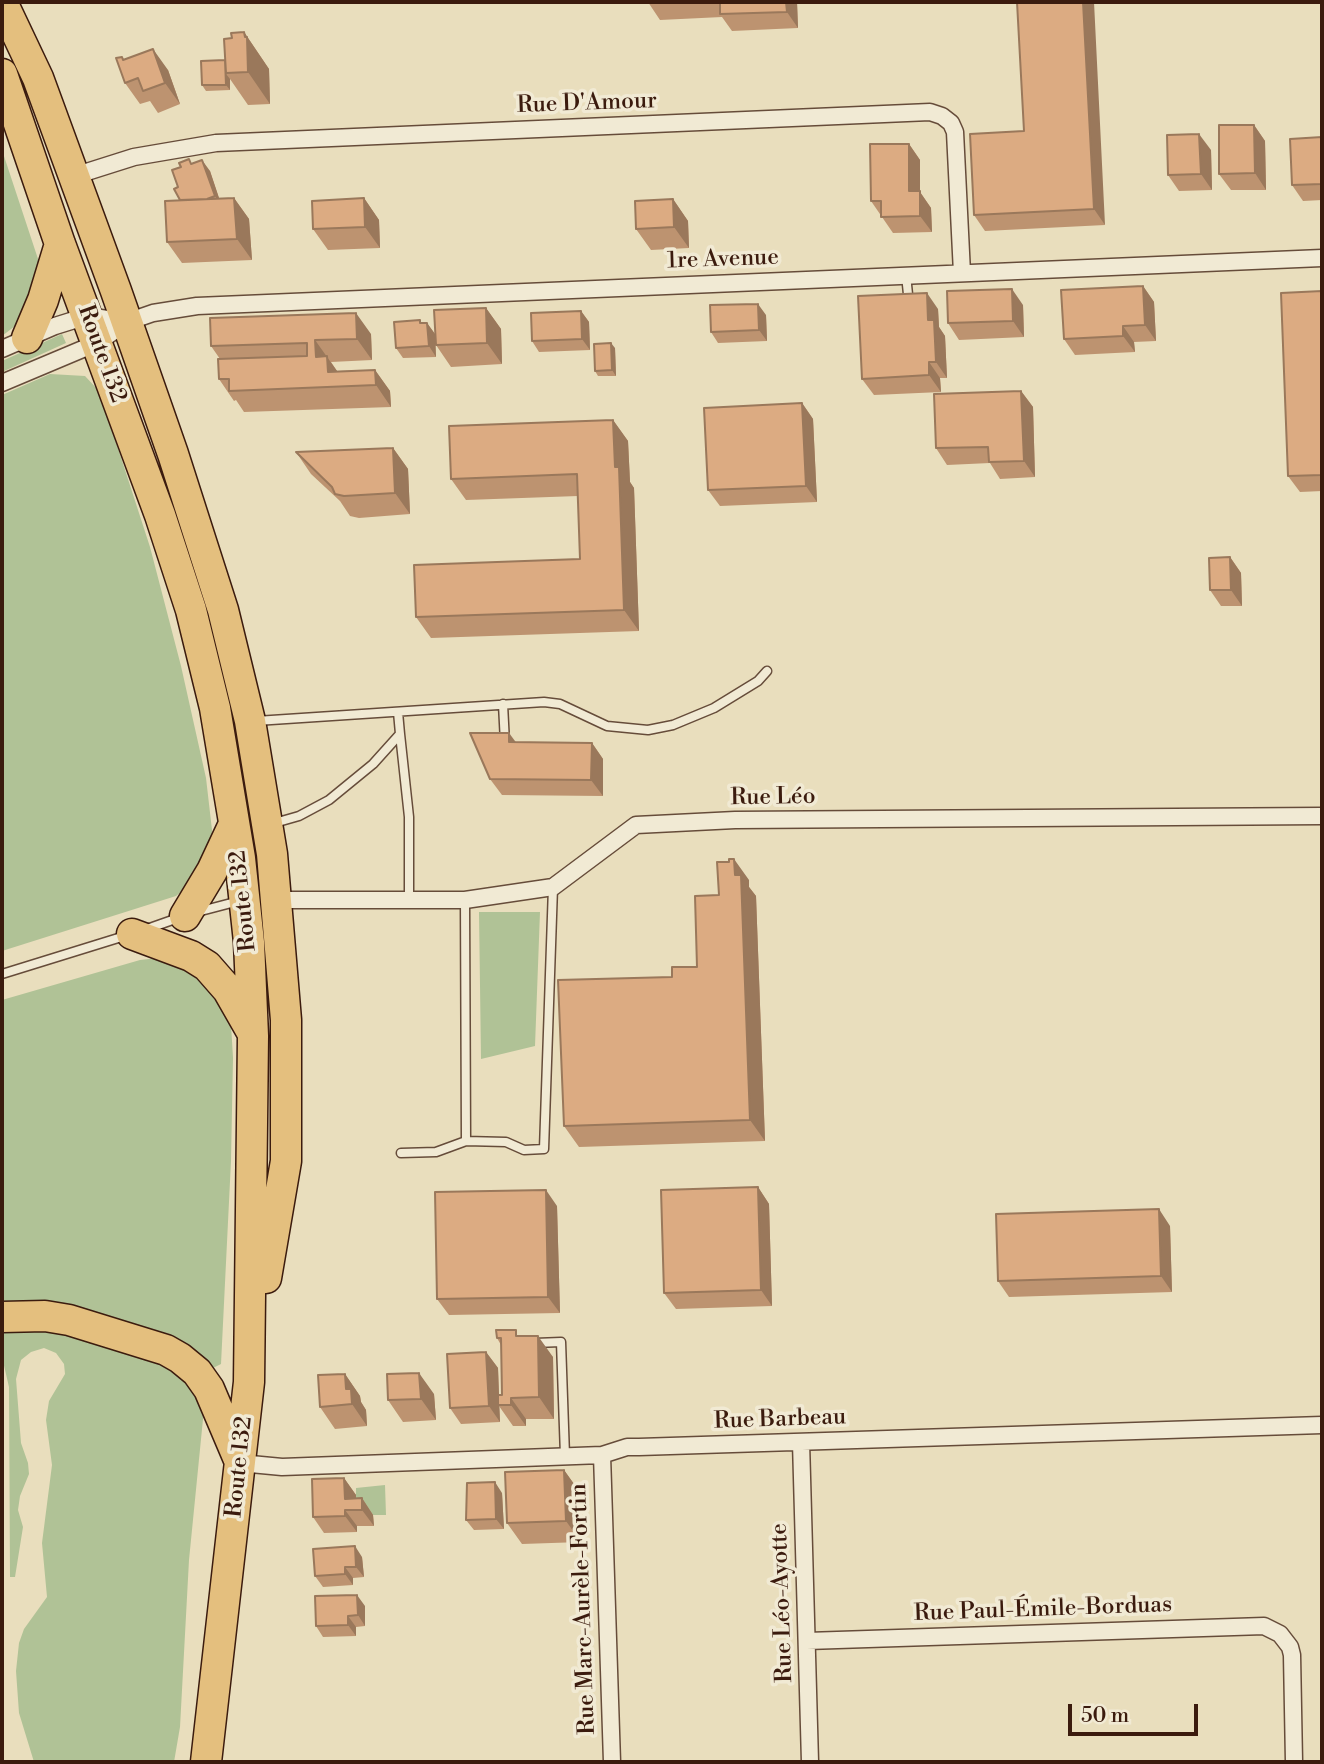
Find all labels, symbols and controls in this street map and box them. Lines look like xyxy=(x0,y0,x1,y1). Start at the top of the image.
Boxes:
street label: Rue D'Amour xyxy=(516,88,658,120)
street label: 1re Avenue xyxy=(667,244,779,276)
street label: Route 132 xyxy=(71,301,131,407)
street label: Rue Léo xyxy=(730,783,816,813)
street label: Route 132 xyxy=(225,849,263,953)
street label: Rue Barbeau xyxy=(713,1404,847,1436)
street label: Route 132 xyxy=(221,1415,259,1519)
street label: Rue Marc-Aurèle-Fortin xyxy=(566,1483,602,1735)
street label: Rue Léo-Ayotte xyxy=(766,1523,800,1683)
street label: Rue Paul-Émile-Borduas xyxy=(913,1592,1173,1628)
scale bar xyxy=(1072,1690,1202,1734)
text: 50 m xyxy=(1081,1703,1129,1729)

